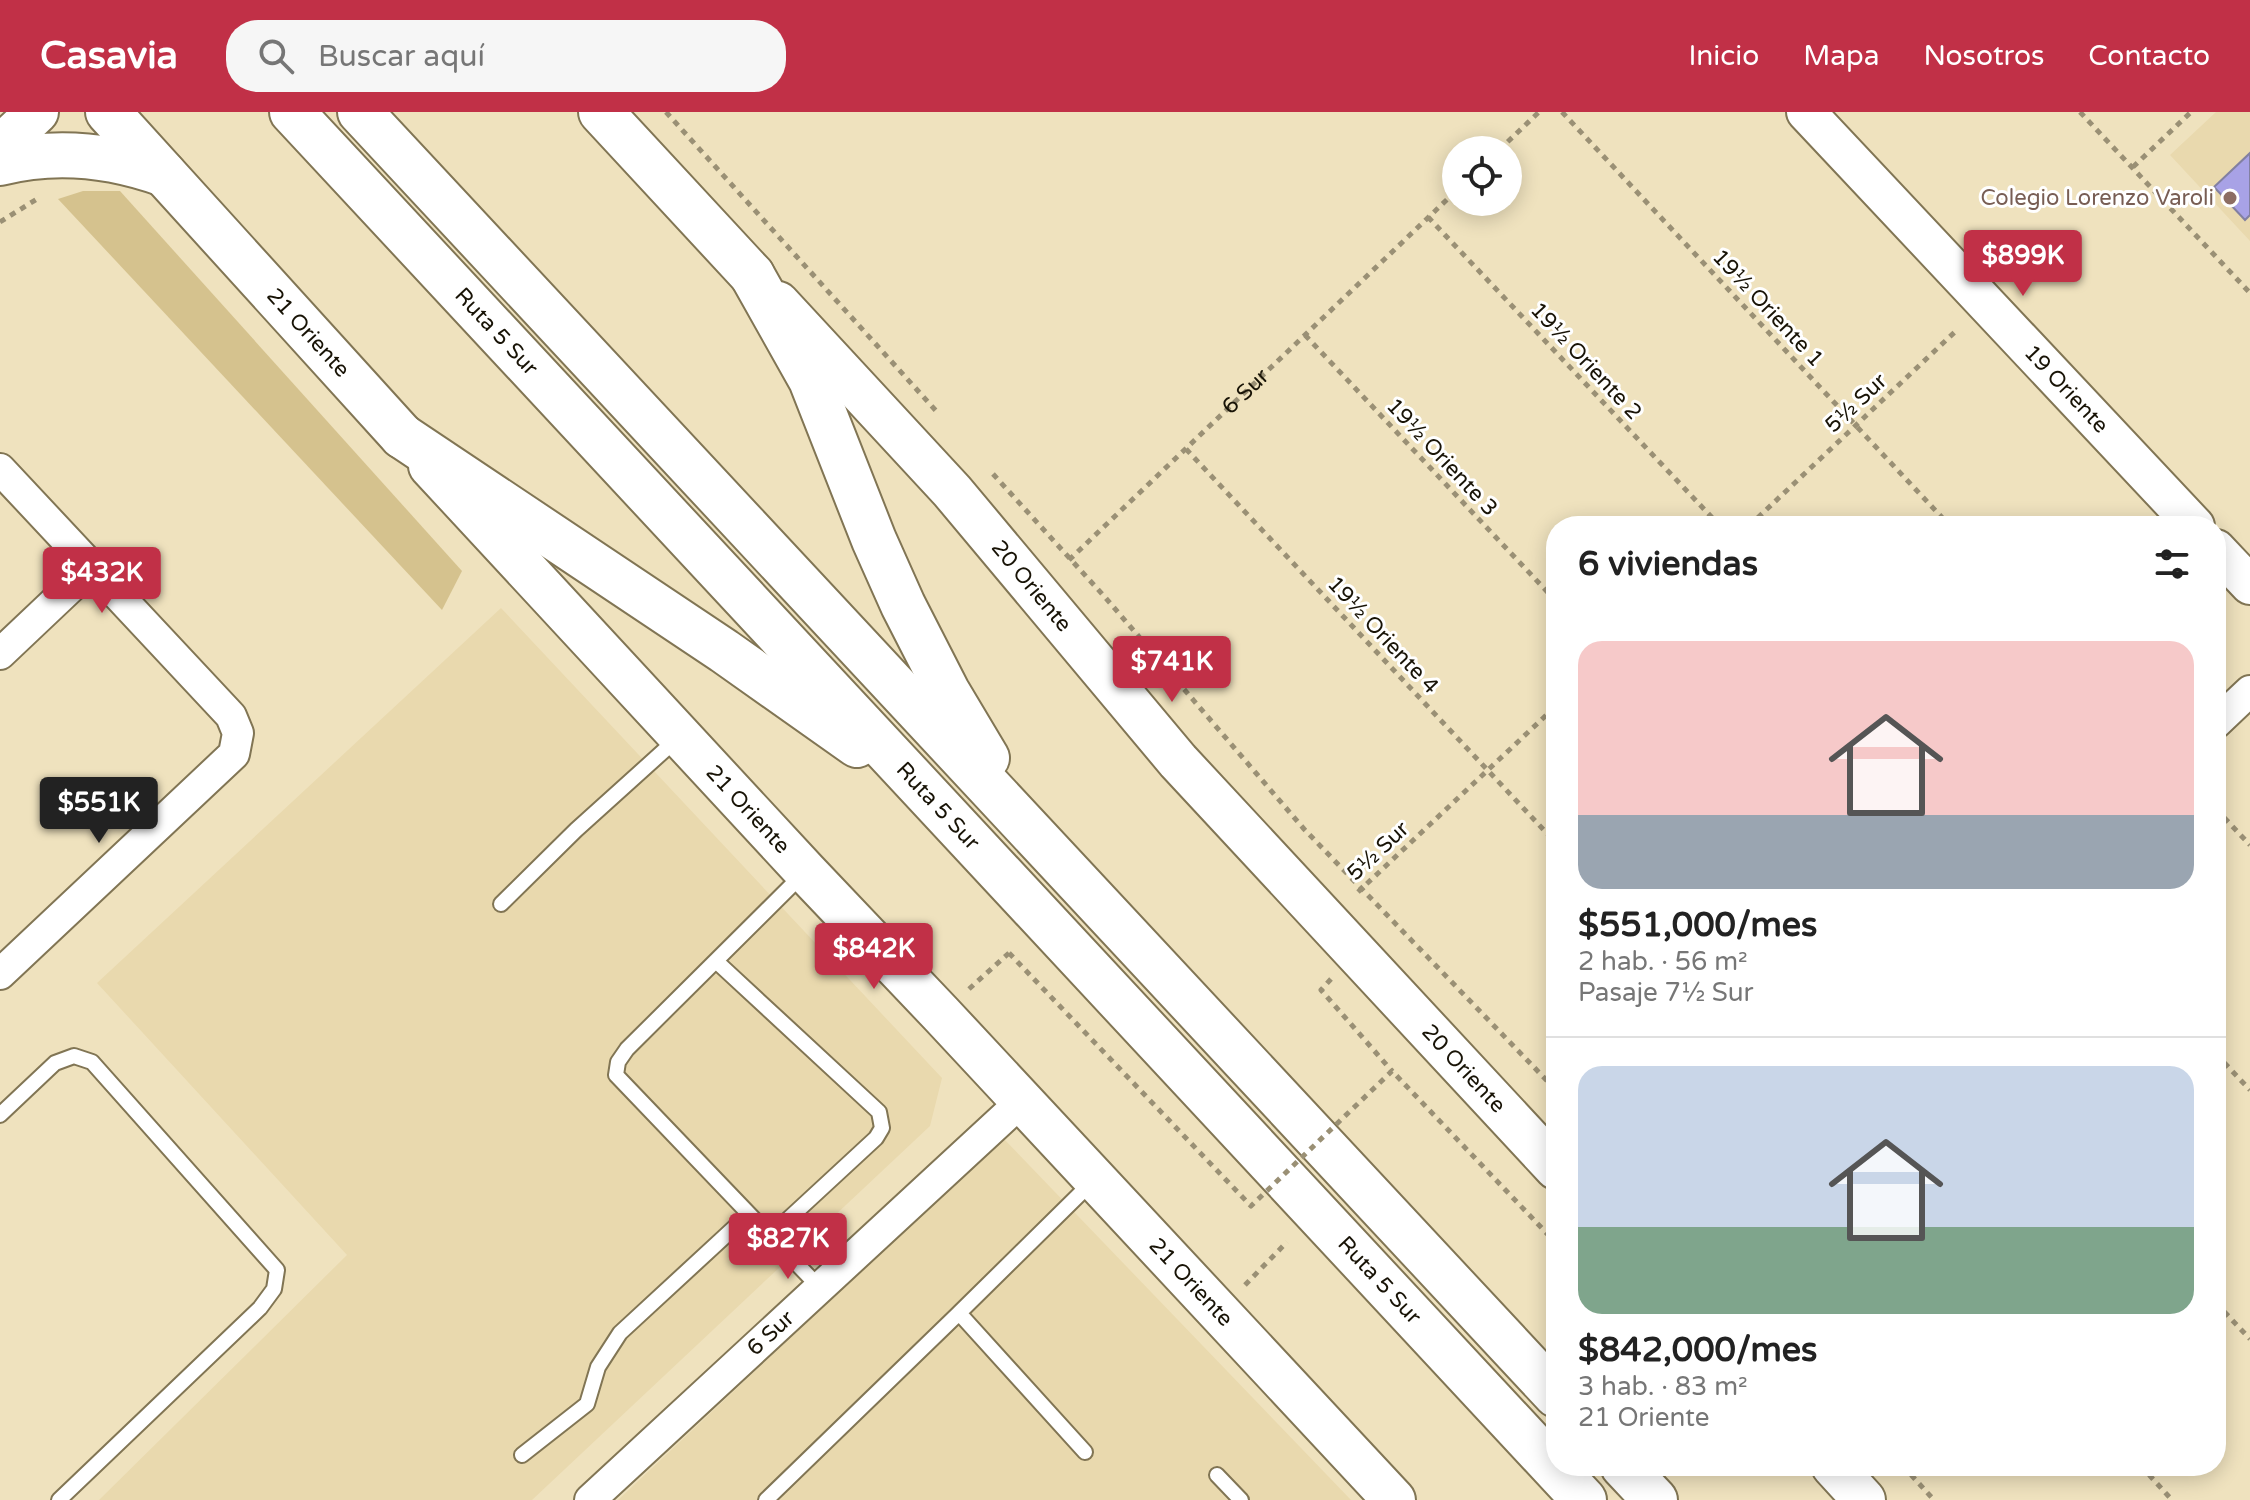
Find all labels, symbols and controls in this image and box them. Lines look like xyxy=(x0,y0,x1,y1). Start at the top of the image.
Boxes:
search box xyxy=(226,20,786,92)
text: Casavia xyxy=(40,33,178,79)
icon: search xyxy=(254,34,298,78)
text: Buscar aquí xyxy=(318,38,485,75)
text: Inicio xyxy=(1689,39,1759,73)
text: Mapa xyxy=(1803,39,1879,73)
text: Nosotros xyxy=(1923,39,2044,73)
text: Contacto xyxy=(2088,39,2210,73)
map controls xyxy=(1442,136,1522,216)
button: locate xyxy=(1442,136,1522,216)
place label: Colegio Lorenzo Varoli xyxy=(1980,185,2214,211)
marker: Colegio Lorenzo Varoli xyxy=(2221,189,2239,207)
pin: $899K xyxy=(1967,230,2079,298)
text: $899K xyxy=(1982,240,2064,271)
street label: 19½ Oriente 1 xyxy=(1707,244,1829,372)
street label: Ruta 5 Sur xyxy=(449,282,544,381)
street label: 21 Oriente xyxy=(261,283,355,383)
street label: 19½ Oriente 2 xyxy=(1525,297,1647,425)
street label: 19 Oriente xyxy=(2019,339,2114,438)
street label: 6 Sur xyxy=(1217,363,1275,420)
street label: 5½ Sur xyxy=(1820,367,1893,438)
street label: 19½ Oriente 3 xyxy=(1381,393,1503,521)
street label: 20 Oriente xyxy=(986,535,1077,637)
icon: filters xyxy=(2150,542,2194,586)
text: 6 viviendas xyxy=(1578,544,1758,585)
pin: $432K xyxy=(46,547,158,615)
text: $432K xyxy=(61,557,143,588)
street label: 19½ Oriente 4 xyxy=(1322,571,1444,699)
pin: $741K xyxy=(1116,636,1228,704)
text: $741K xyxy=(1131,646,1213,677)
icon: home xyxy=(1814,693,1958,837)
street label: Ruta 5 Sur xyxy=(891,757,985,856)
street label: 21 Oriente xyxy=(701,760,795,859)
pin: $551K xyxy=(43,777,155,845)
text: $551K xyxy=(58,787,140,818)
street label: 5½ Sur xyxy=(1342,815,1415,886)
text: $551,000/mes xyxy=(1578,905,1817,946)
pin: $842K xyxy=(818,923,930,991)
text: $842K xyxy=(833,933,915,964)
text: 2 hab. · 56 m² xyxy=(1578,946,1748,977)
text: Pasaje 7½ Sur xyxy=(1578,977,1753,1008)
street label: 20 Oriente xyxy=(1416,1019,1511,1118)
icon: home xyxy=(1814,1118,1958,1262)
pin: $827K xyxy=(732,1213,844,1281)
text: $827K xyxy=(747,1223,829,1254)
street label: Ruta 5 Sur xyxy=(1332,1231,1427,1330)
street label: 21 Oriente xyxy=(1144,1233,1238,1332)
street label: 6 Sur xyxy=(742,1305,800,1361)
text: $842,000/mes xyxy=(1578,1330,1817,1371)
text: 3 hab. · 83 m² xyxy=(1578,1371,1748,1402)
text: 21 Oriente xyxy=(1578,1402,1709,1433)

